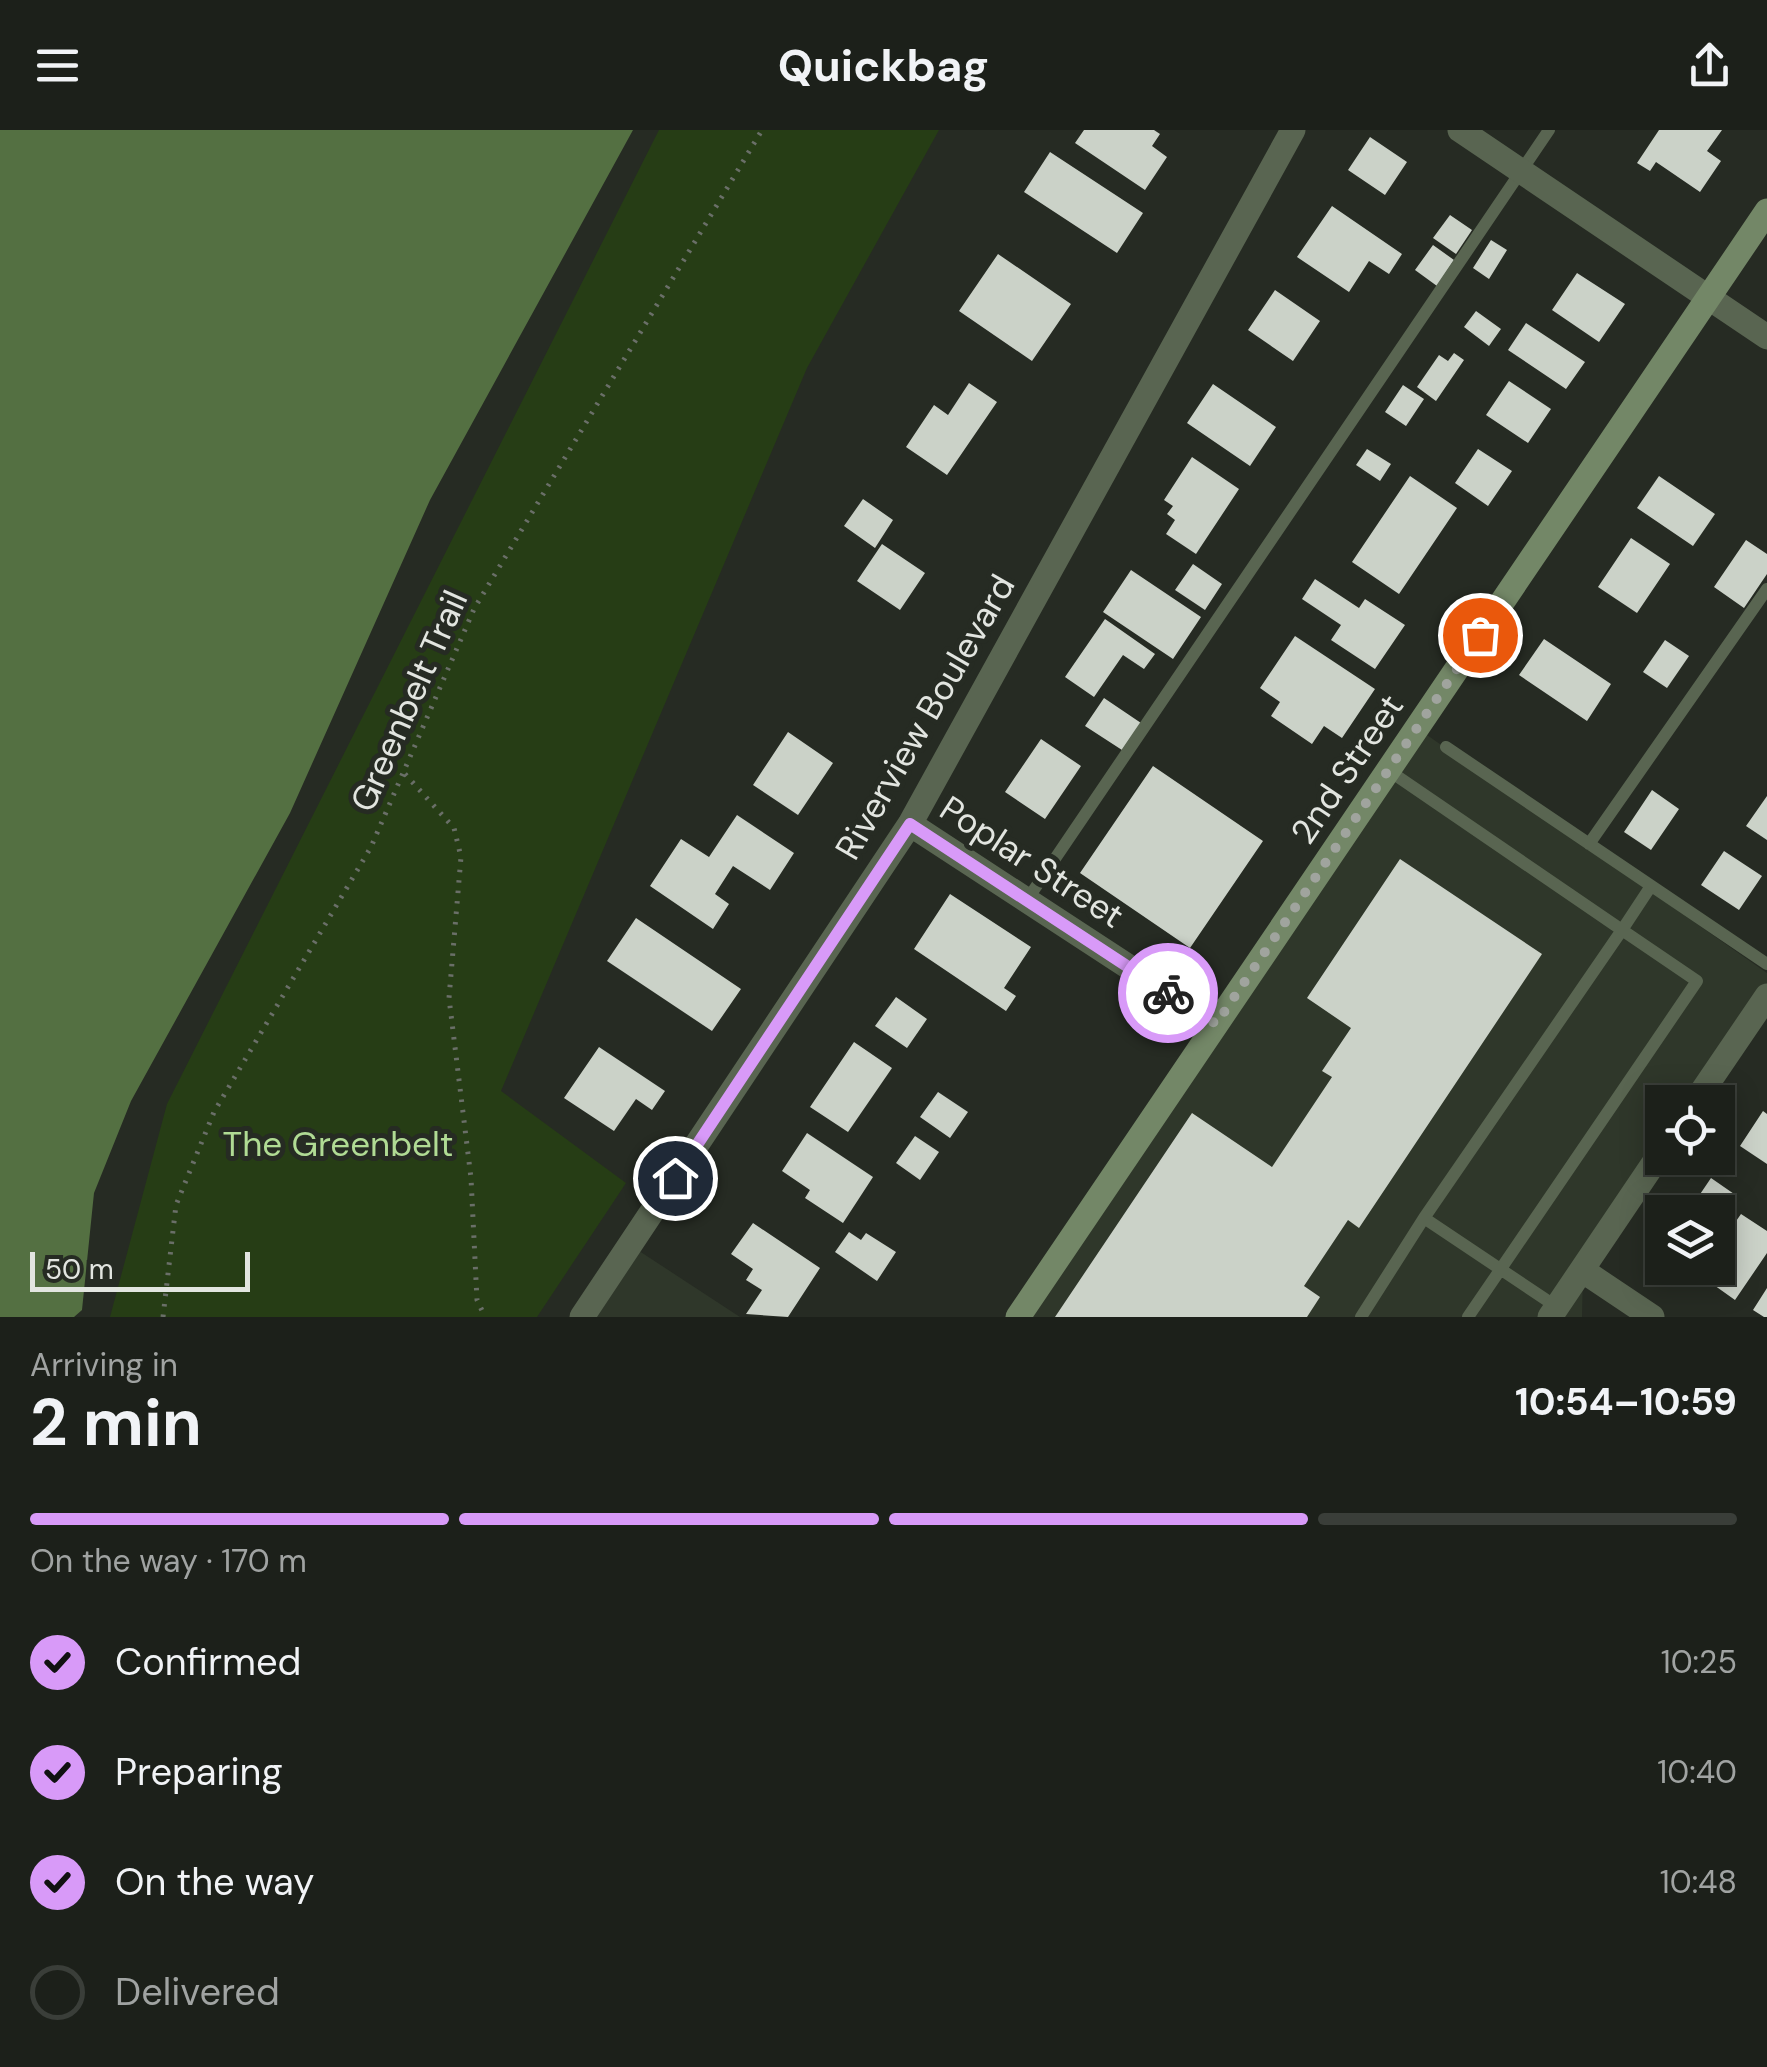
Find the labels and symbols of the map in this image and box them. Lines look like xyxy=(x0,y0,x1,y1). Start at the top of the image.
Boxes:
street label: Riverview Boulevard xyxy=(825,566,1025,868)
street label: Greenbelt Trail xyxy=(340,583,478,819)
pin xyxy=(1438,593,1523,678)
street label: 2nd Street xyxy=(1280,685,1414,853)
street label: Poplar Street xyxy=(931,785,1133,939)
courier xyxy=(1118,943,1218,1043)
park label: The Greenbelt xyxy=(223,1121,453,1167)
pin xyxy=(633,1136,718,1221)
scale bar xyxy=(30,1247,250,1292)

